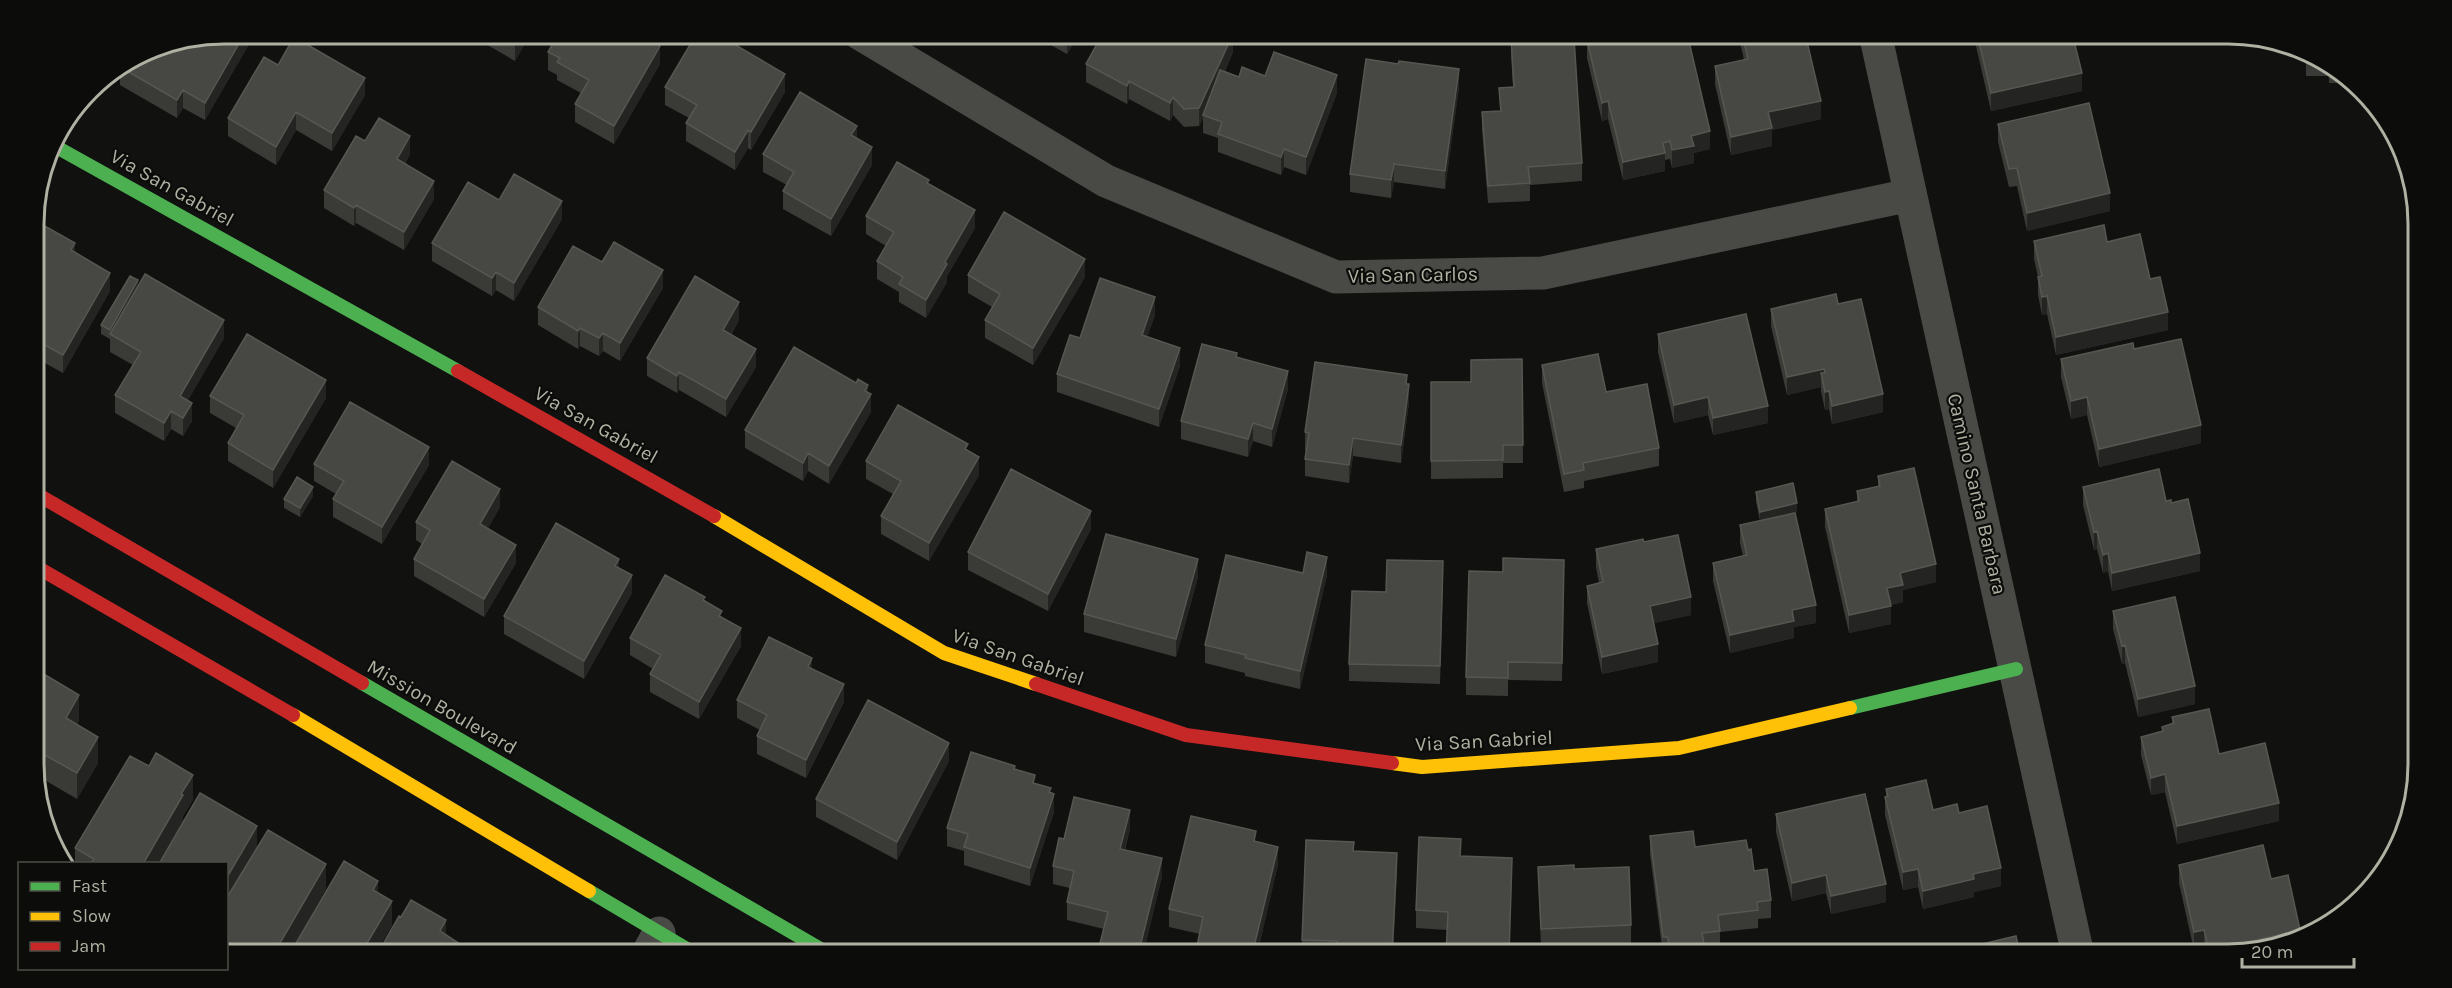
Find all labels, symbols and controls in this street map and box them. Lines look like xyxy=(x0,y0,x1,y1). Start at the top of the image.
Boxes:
street label: Via San Gabriel xyxy=(106,145,238,231)
street label: Via San Carlos xyxy=(1348,262,1478,288)
street label: Via San Gabriel xyxy=(530,382,662,468)
street label: Camino Santa Barbara xyxy=(1943,391,2011,597)
street label: Via San Gabriel xyxy=(949,624,1087,690)
street label: Mission Boulevard xyxy=(363,655,521,759)
street label: Via San Gabriel xyxy=(1415,726,1553,756)
legend xyxy=(18,862,228,970)
text: Fast xyxy=(72,875,107,897)
text: Slow xyxy=(72,905,111,927)
scale bar xyxy=(2242,931,2354,969)
text: Jam xyxy=(72,935,106,957)
text: 20 m xyxy=(2251,941,2293,963)

